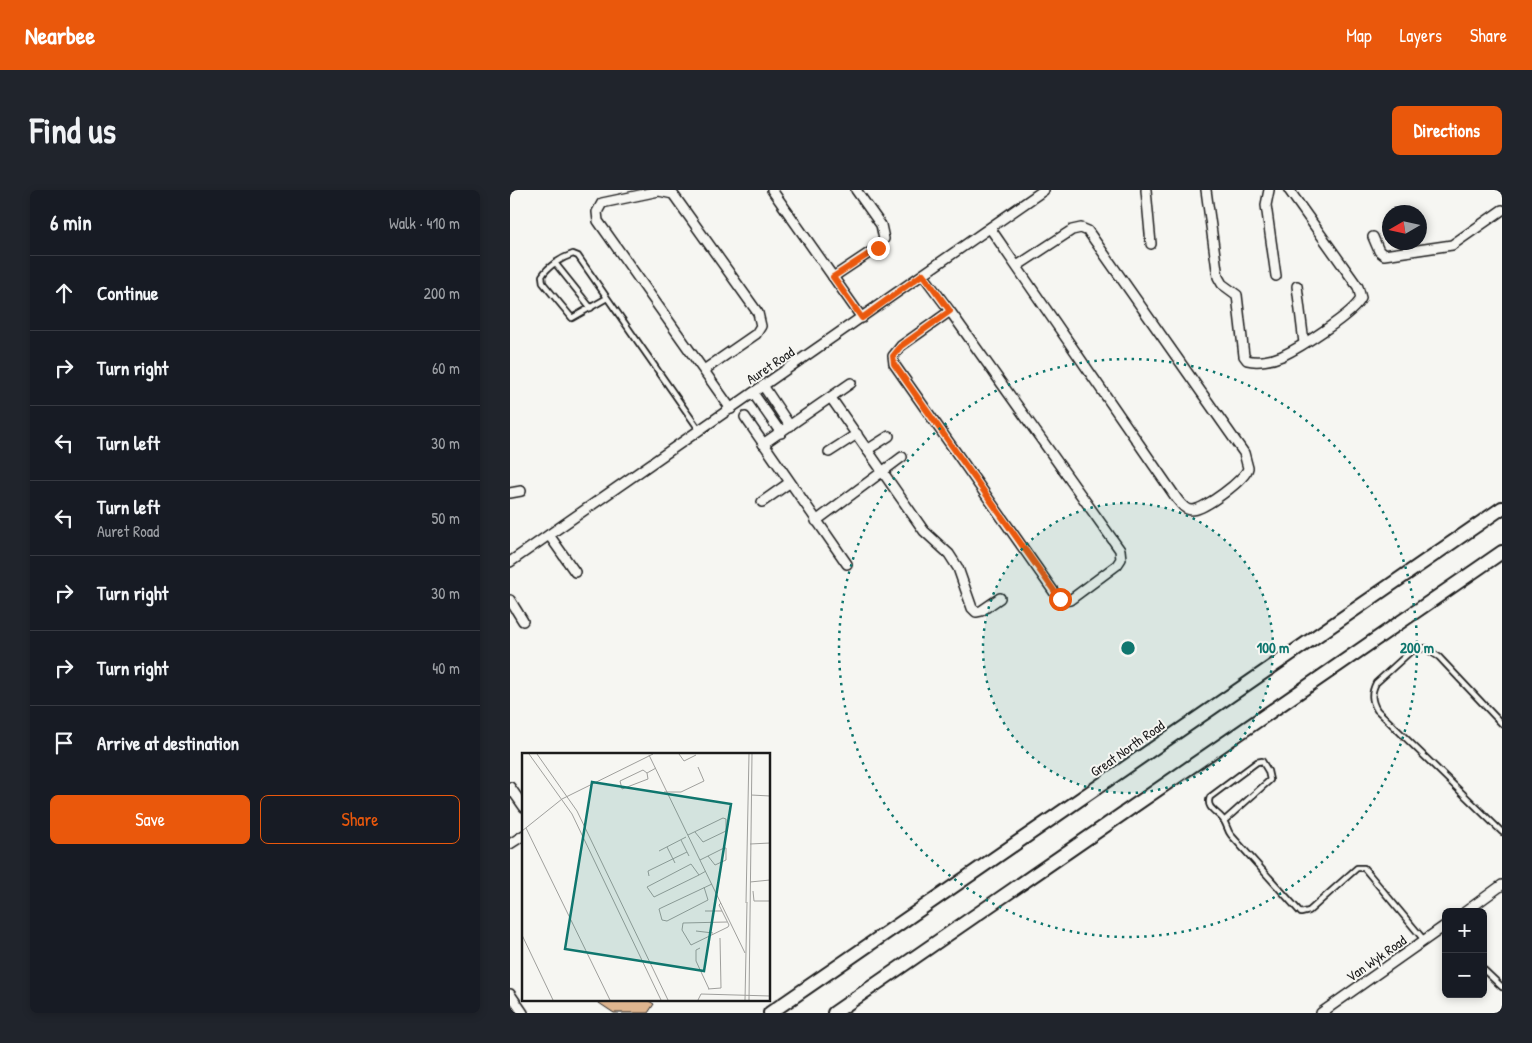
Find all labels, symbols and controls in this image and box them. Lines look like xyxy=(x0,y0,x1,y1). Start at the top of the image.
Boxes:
text: Nearbee xyxy=(25,19,95,51)
text: Map xyxy=(1346,23,1372,48)
text: Layers xyxy=(1400,23,1442,48)
text: Share xyxy=(1470,23,1507,48)
button: Directions xyxy=(1392,106,1502,155)
text: Find us xyxy=(30,107,116,154)
north arrow xyxy=(1382,205,1427,250)
text: 6 min xyxy=(50,208,92,237)
text: Walk · 410 m xyxy=(389,212,460,234)
route end xyxy=(867,237,890,260)
icon: ahead xyxy=(50,279,78,307)
text: Continue xyxy=(97,280,158,306)
text: 200 m xyxy=(424,282,460,304)
street label: Auret Road xyxy=(742,342,798,388)
icon: right xyxy=(50,354,78,382)
text: Turn right xyxy=(97,355,168,381)
text: 60 m xyxy=(432,357,460,379)
icon: left xyxy=(50,429,78,457)
text: Turn left xyxy=(97,430,160,456)
text: 30 m xyxy=(431,432,460,454)
text: Turn left xyxy=(97,494,160,520)
icon: left xyxy=(50,504,78,532)
text: 50 m xyxy=(432,507,460,529)
text: Auret Road xyxy=(97,520,159,542)
icon: right xyxy=(50,579,78,607)
text: Turn right xyxy=(97,580,168,606)
text: 30 m xyxy=(431,582,460,604)
route start xyxy=(1049,588,1072,611)
text: 100 m xyxy=(1257,637,1289,658)
text: 200 m xyxy=(1400,637,1434,658)
centre of rings xyxy=(1119,639,1137,657)
icon: right xyxy=(50,654,78,682)
text: Turn right xyxy=(97,655,168,681)
text: 40 m xyxy=(432,657,460,679)
street label: Great North Road xyxy=(1086,715,1168,781)
icon: arrive xyxy=(50,729,78,757)
text: Arrive at destination xyxy=(97,730,239,756)
inset map xyxy=(522,753,770,1000)
button: Save xyxy=(50,795,250,844)
button: Share xyxy=(260,795,460,844)
map controls xyxy=(1442,908,1487,998)
button: + xyxy=(1442,908,1487,953)
street label: Van Wyk Road xyxy=(1342,930,1411,987)
button: − xyxy=(1442,953,1487,998)

